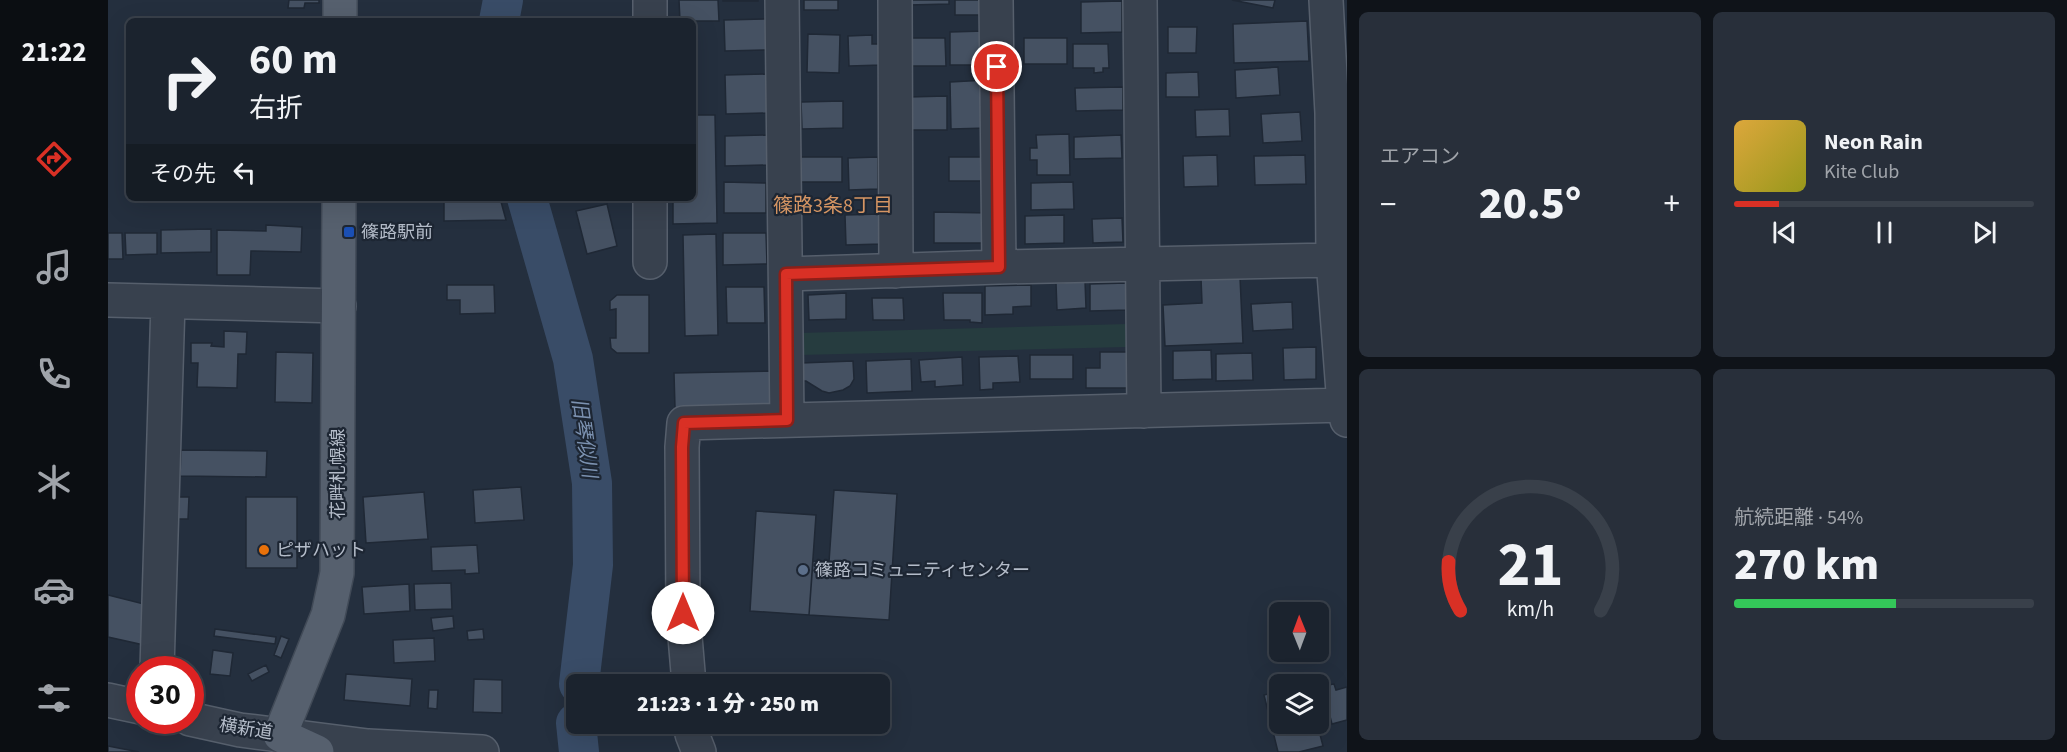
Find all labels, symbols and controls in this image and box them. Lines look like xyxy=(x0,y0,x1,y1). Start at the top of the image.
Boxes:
text: 60 m xyxy=(249,30,338,90)
text: 21:22 xyxy=(21,33,87,72)
pin xyxy=(971,41,1022,92)
icon: right xyxy=(150,42,228,120)
icon: arrive xyxy=(980,50,1013,83)
text: 右折 xyxy=(249,89,303,128)
text: Neon Rain xyxy=(1824,126,1923,158)
icon: directions xyxy=(33,138,75,180)
text: エアコン xyxy=(1380,143,1460,171)
icon: left xyxy=(228,156,261,189)
text: その先 xyxy=(150,158,216,190)
text: Kite Club xyxy=(1824,158,1899,186)
text: 20.5° xyxy=(1479,172,1581,236)
text: − xyxy=(1380,181,1396,228)
text: + xyxy=(1664,181,1680,228)
district label: 篠路3条8丁目 xyxy=(773,192,893,220)
icon: previous xyxy=(1768,216,1801,249)
icon: pause xyxy=(1868,216,1901,249)
icon: next xyxy=(1968,216,2001,249)
place label: 篠路駅前 xyxy=(361,220,433,245)
marker: 篠路駅前 xyxy=(342,225,356,239)
icon: music xyxy=(33,246,75,288)
icon: phone xyxy=(33,353,75,395)
water label: 旧琴似川 xyxy=(565,396,604,482)
street label: 花畔札幌線 xyxy=(326,429,351,519)
icon: climate xyxy=(33,461,75,503)
text: 航続距離 · 54% xyxy=(1734,504,1863,532)
text: 21 xyxy=(1497,521,1563,610)
text: 270 km xyxy=(1734,533,1879,597)
place label: ピザハット xyxy=(276,538,366,563)
marker: ピザハット xyxy=(257,543,271,557)
place label: 篠路コミュニティセンター xyxy=(815,558,1030,583)
marker: 篠路コミュニティセンター xyxy=(796,563,810,577)
icon: car xyxy=(33,569,75,611)
position arrow xyxy=(651,581,715,645)
text: km/h xyxy=(1506,595,1554,626)
north arrow xyxy=(1269,602,1329,662)
map controls xyxy=(1269,602,1329,734)
speed limit sign: 30 xyxy=(126,656,204,734)
button: layers xyxy=(1269,674,1329,734)
icon: filters xyxy=(33,677,75,719)
text: 21:23 · 1 分 · 250 m xyxy=(637,688,819,720)
street label: 横新道 xyxy=(217,712,275,746)

